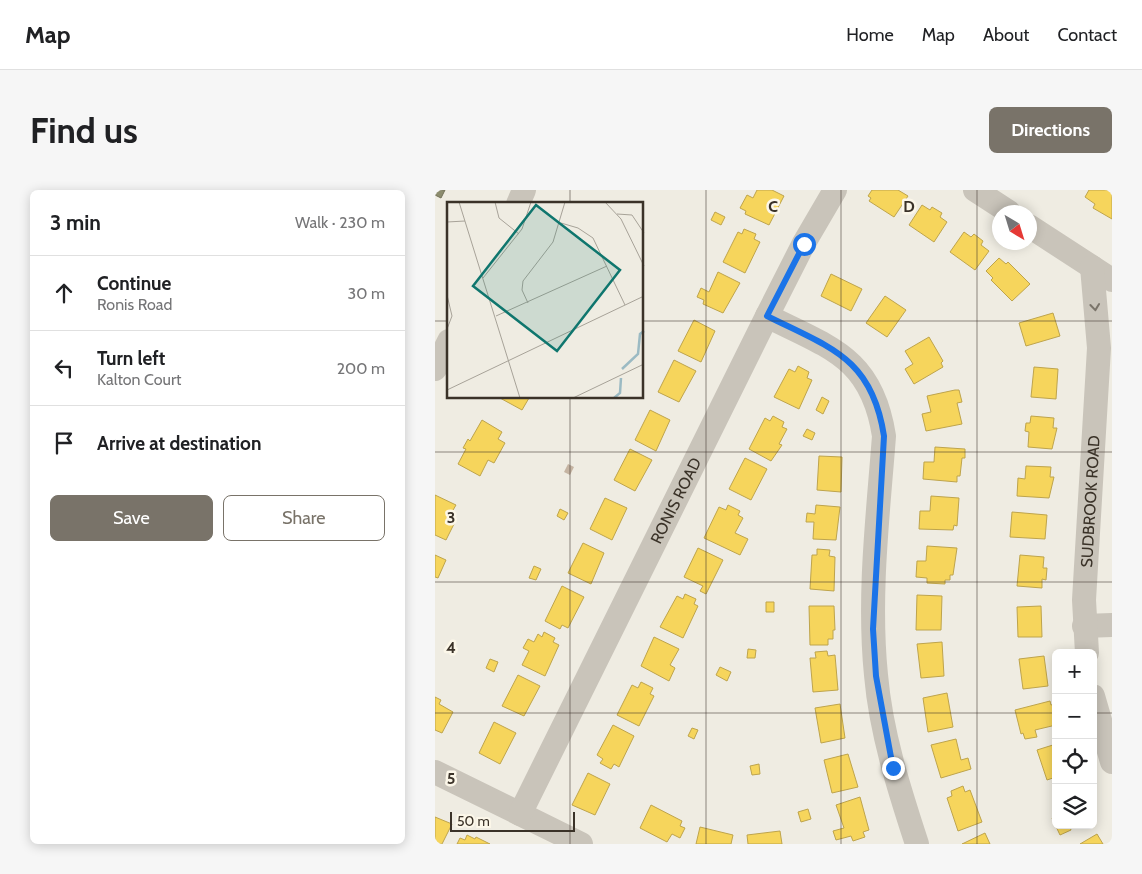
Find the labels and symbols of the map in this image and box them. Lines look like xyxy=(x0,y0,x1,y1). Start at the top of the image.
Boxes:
text: C xyxy=(768,197,778,216)
text: D xyxy=(903,197,915,216)
inset map xyxy=(447,202,644,399)
north arrow xyxy=(992,205,1037,250)
route start xyxy=(793,233,816,256)
one-way arrow xyxy=(1089,304,1100,312)
street label: SUDBROOK ROAD xyxy=(1077,435,1104,568)
street label: RONIS ROAD xyxy=(647,455,705,547)
text: 3 xyxy=(447,508,455,527)
text: 4 xyxy=(446,638,456,657)
route end xyxy=(882,757,905,780)
text: 5 xyxy=(447,769,455,788)
scale bar xyxy=(450,809,575,832)

